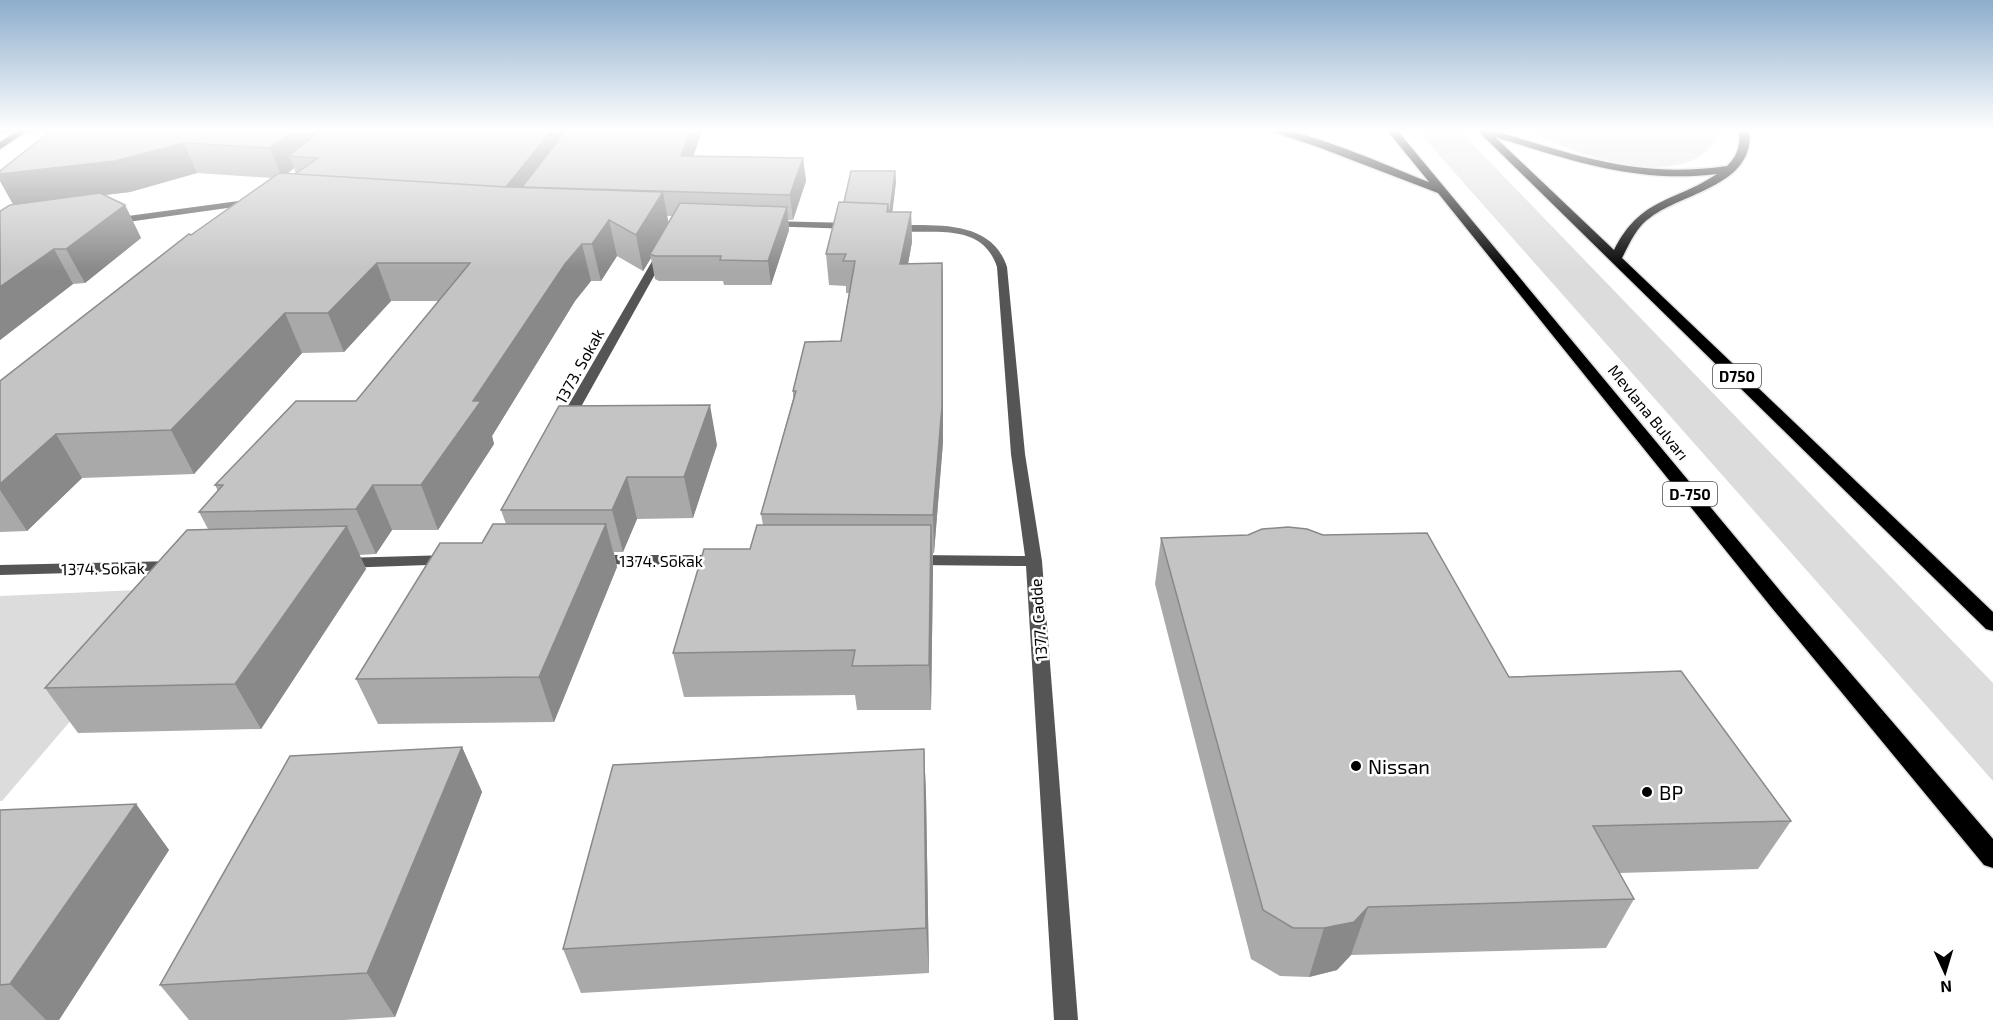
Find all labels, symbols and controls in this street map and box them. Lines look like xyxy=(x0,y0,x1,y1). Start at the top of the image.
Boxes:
street label: 1373. Sokak xyxy=(551,325,607,407)
street label: Mevlana Bulvarı xyxy=(1605,360,1693,464)
road number: D750 xyxy=(1713,364,1761,388)
road number: D-750 xyxy=(1663,482,1717,506)
street label: 1374. Sokak xyxy=(619,551,703,570)
street label: 1374. Sokak xyxy=(61,558,145,578)
street label: 1377. Cadde xyxy=(1026,578,1050,662)
place label: Nissan xyxy=(1368,754,1430,778)
marker: Nissan xyxy=(1349,759,1363,773)
place label: BP xyxy=(1659,780,1683,804)
marker: BP xyxy=(1640,785,1654,799)
north arrow xyxy=(1915,942,1975,1002)
text: N xyxy=(1940,978,1953,997)

